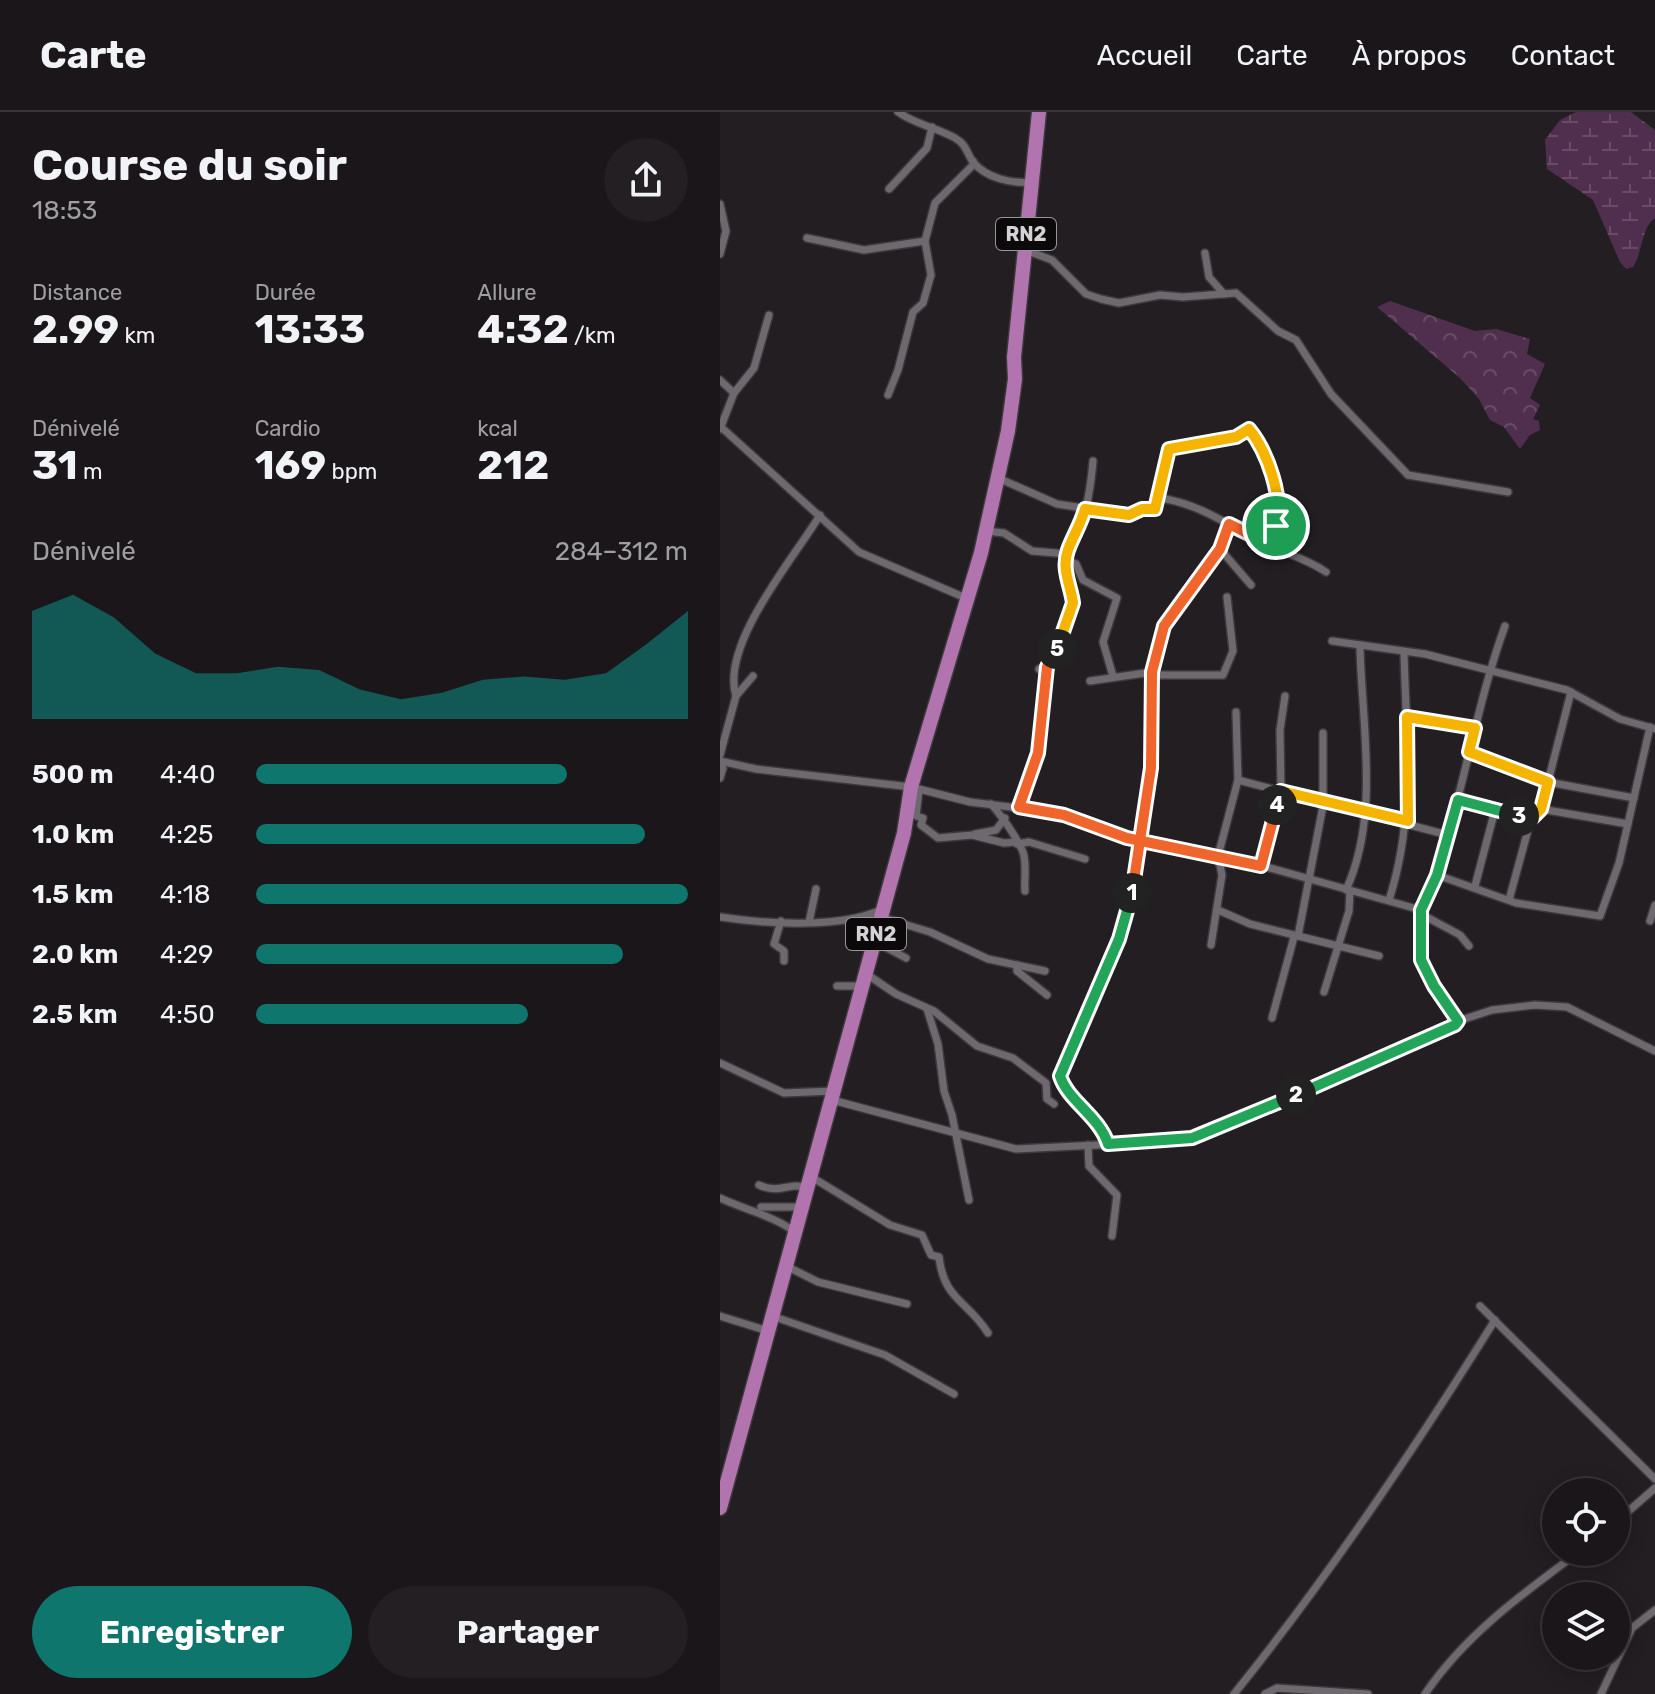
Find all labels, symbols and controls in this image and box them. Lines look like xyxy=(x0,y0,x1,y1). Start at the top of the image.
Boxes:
text: Carte xyxy=(40,32,147,78)
text: Accueil xyxy=(1097,39,1192,72)
text: Carte xyxy=(1236,39,1308,72)
text: À propos xyxy=(1352,39,1467,72)
text: Contact xyxy=(1511,39,1615,72)
button: share xyxy=(604,138,688,222)
text: Course du soir xyxy=(32,139,347,191)
text: 18:53 xyxy=(32,195,97,226)
road number: RN2 xyxy=(996,218,1056,250)
text: Distance xyxy=(32,279,122,306)
text: Durée xyxy=(255,279,316,306)
text: Allure xyxy=(477,279,536,306)
text: 2.99 xyxy=(32,306,119,353)
text: 13:33 xyxy=(255,306,365,353)
text: 4:32 xyxy=(477,306,569,353)
text: km xyxy=(119,322,155,349)
text: /km xyxy=(569,322,616,349)
text: Dénivelé xyxy=(32,415,120,442)
text: Cardio xyxy=(255,415,321,442)
text: kcal xyxy=(477,415,518,442)
text: 31 xyxy=(32,442,78,489)
text: 169 xyxy=(255,442,326,489)
text: 212 xyxy=(477,442,549,489)
text: m xyxy=(78,458,103,485)
text: bpm xyxy=(326,458,377,485)
pin xyxy=(1242,492,1310,560)
icon: arrive xyxy=(1254,504,1298,548)
text: Dénivelé xyxy=(32,536,136,567)
text: 284–312 m xyxy=(555,536,688,567)
pin: 5 xyxy=(1037,629,1077,669)
text: 5 xyxy=(1050,635,1064,662)
text: 500 m xyxy=(32,759,114,790)
text: 4:40 xyxy=(160,759,215,790)
pin: 4 xyxy=(1257,785,1297,825)
text: 4 xyxy=(1269,791,1285,818)
pin: 3 xyxy=(1499,796,1539,836)
text: 3 xyxy=(1512,802,1526,829)
text: 1.0 km xyxy=(32,819,114,850)
text: 4:25 xyxy=(160,819,214,850)
pin: 1 xyxy=(1112,873,1152,913)
text: 1.5 km xyxy=(32,879,114,910)
text: 4:18 xyxy=(160,879,210,910)
text: 1 xyxy=(1127,879,1137,906)
road number: RN2 xyxy=(846,918,906,950)
text: 2.0 km xyxy=(32,939,118,970)
text: 4:29 xyxy=(160,939,213,970)
text: 2.5 km xyxy=(32,999,118,1030)
text: 4:50 xyxy=(160,999,215,1030)
pin: 2 xyxy=(1276,1075,1316,1115)
text: 2 xyxy=(1289,1081,1303,1108)
map controls xyxy=(1542,1478,1630,1670)
button: locate xyxy=(1542,1478,1630,1566)
button: layers xyxy=(1542,1582,1630,1670)
button: Enregistrer xyxy=(32,1586,352,1678)
button: Partager xyxy=(368,1586,688,1678)

